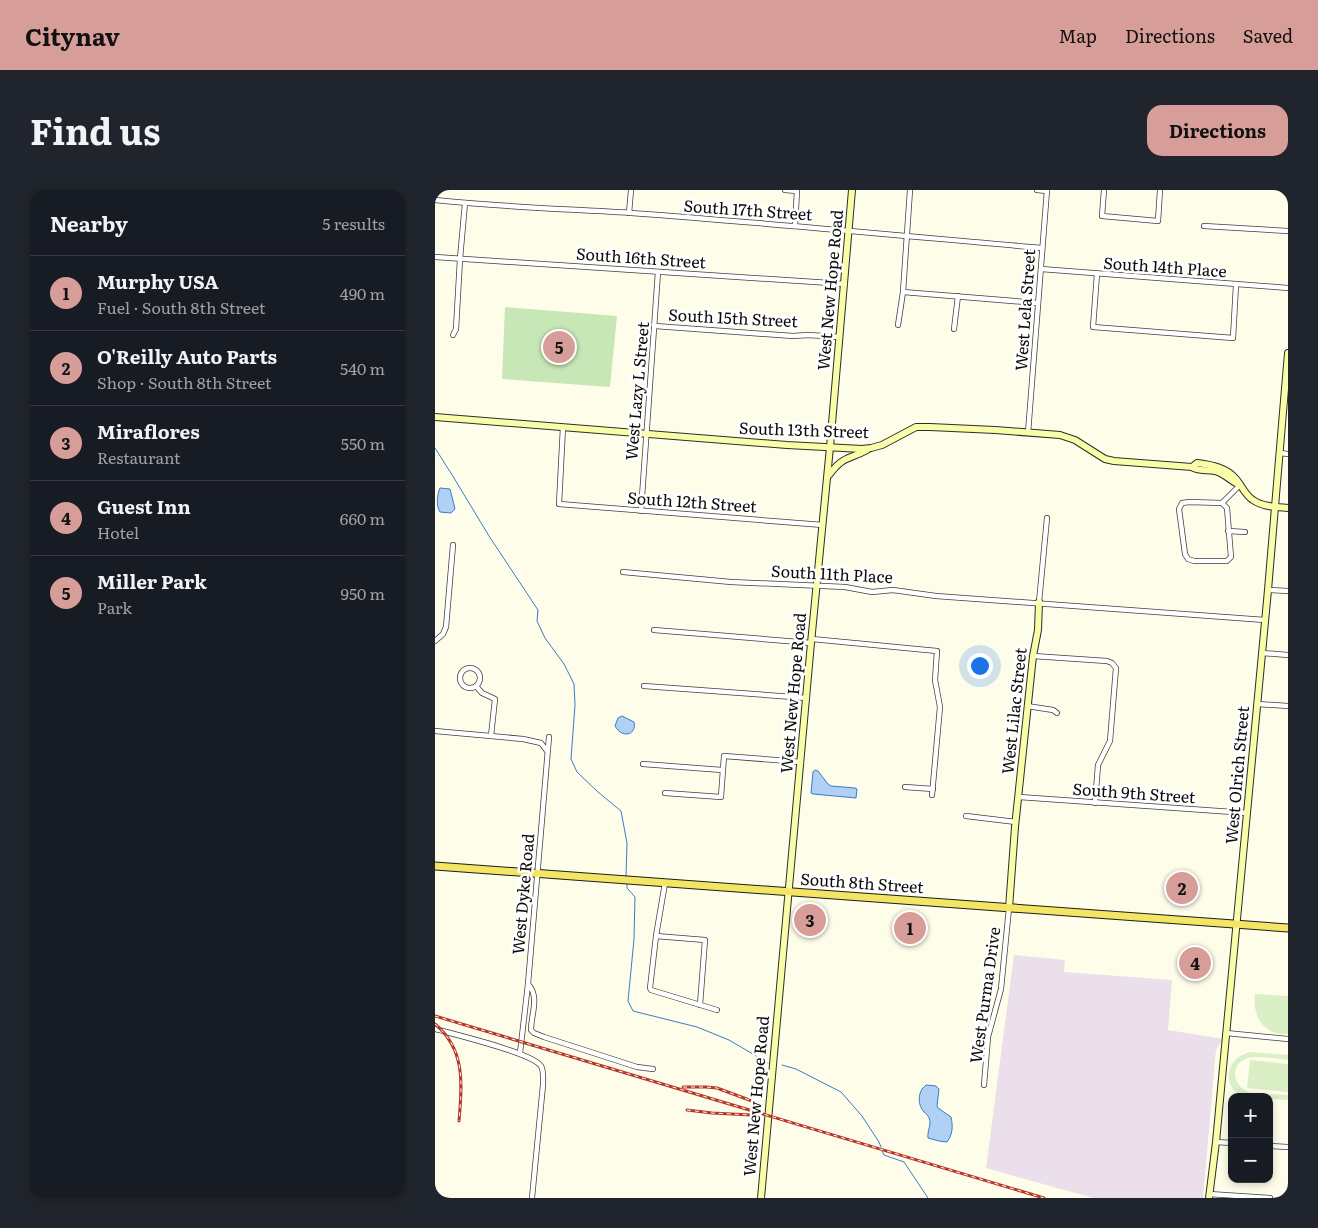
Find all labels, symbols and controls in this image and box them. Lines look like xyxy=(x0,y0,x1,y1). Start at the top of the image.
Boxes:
text: Citynav xyxy=(25,18,120,53)
text: Map xyxy=(1059,22,1097,49)
text: Directions xyxy=(1125,22,1215,49)
text: Saved xyxy=(1243,22,1293,49)
text: Find us xyxy=(30,104,160,156)
button: Directions xyxy=(1147,105,1288,156)
street label: South 17th Street xyxy=(683,193,814,226)
text: Nearby xyxy=(50,207,128,238)
street label: West New Hope Road xyxy=(810,208,848,371)
text: 5 results xyxy=(322,211,385,235)
street label: South 16th Street xyxy=(575,240,707,274)
street label: West Lela Street xyxy=(1008,248,1040,372)
street label: South 14th Place xyxy=(1103,250,1227,282)
text: Murphy USA xyxy=(97,267,219,295)
text: 1 xyxy=(63,281,69,305)
text: 490 m xyxy=(340,281,385,305)
text: Fuel · South 8th Street xyxy=(97,295,265,319)
street label: South 15th Street xyxy=(668,302,799,332)
street label: West Lazy L Street xyxy=(618,320,654,461)
pin: 5 xyxy=(543,328,575,366)
text: O'Reilly Auto Parts xyxy=(97,342,277,370)
text: 2 xyxy=(62,356,70,380)
text: 540 m xyxy=(340,356,385,380)
text: Shop · South 8th Street xyxy=(97,370,272,394)
street label: South 13th Street xyxy=(739,415,870,443)
text: Miraflores xyxy=(97,417,200,445)
text: 3 xyxy=(62,431,70,455)
text: 550 m xyxy=(341,431,385,455)
text: Restaurant xyxy=(97,445,181,469)
street label: South 12th Street xyxy=(627,485,758,518)
text: Guest Inn xyxy=(97,492,191,520)
text: 4 xyxy=(61,506,71,530)
text: 660 m xyxy=(340,506,385,530)
text: Hotel xyxy=(97,520,139,544)
street label: South 11th Place xyxy=(771,558,894,588)
text: Miller Park xyxy=(97,567,207,595)
text: 5 xyxy=(62,581,70,605)
text: 950 m xyxy=(341,581,385,605)
text: Park xyxy=(97,595,132,619)
street label: West New Hope Road xyxy=(773,611,811,774)
street label: West Lilac Street xyxy=(994,646,1032,775)
your location xyxy=(967,653,993,679)
street label: West Olrich Street xyxy=(1218,704,1254,845)
street label: South 9th Street xyxy=(1072,776,1197,808)
street label: West Dyke Road xyxy=(505,832,539,956)
street label: South 8th Street xyxy=(800,866,925,898)
pin: 2 xyxy=(1166,869,1198,907)
pin: 3 xyxy=(794,901,826,939)
pin: 1 xyxy=(894,909,926,947)
street label: West Purma Drive xyxy=(963,925,1005,1065)
pin: 4 xyxy=(1179,944,1211,982)
street label: West New Hope Road xyxy=(736,1014,774,1177)
map controls xyxy=(1228,1093,1273,1183)
button: + xyxy=(1228,1093,1273,1138)
button: − xyxy=(1228,1138,1273,1183)

